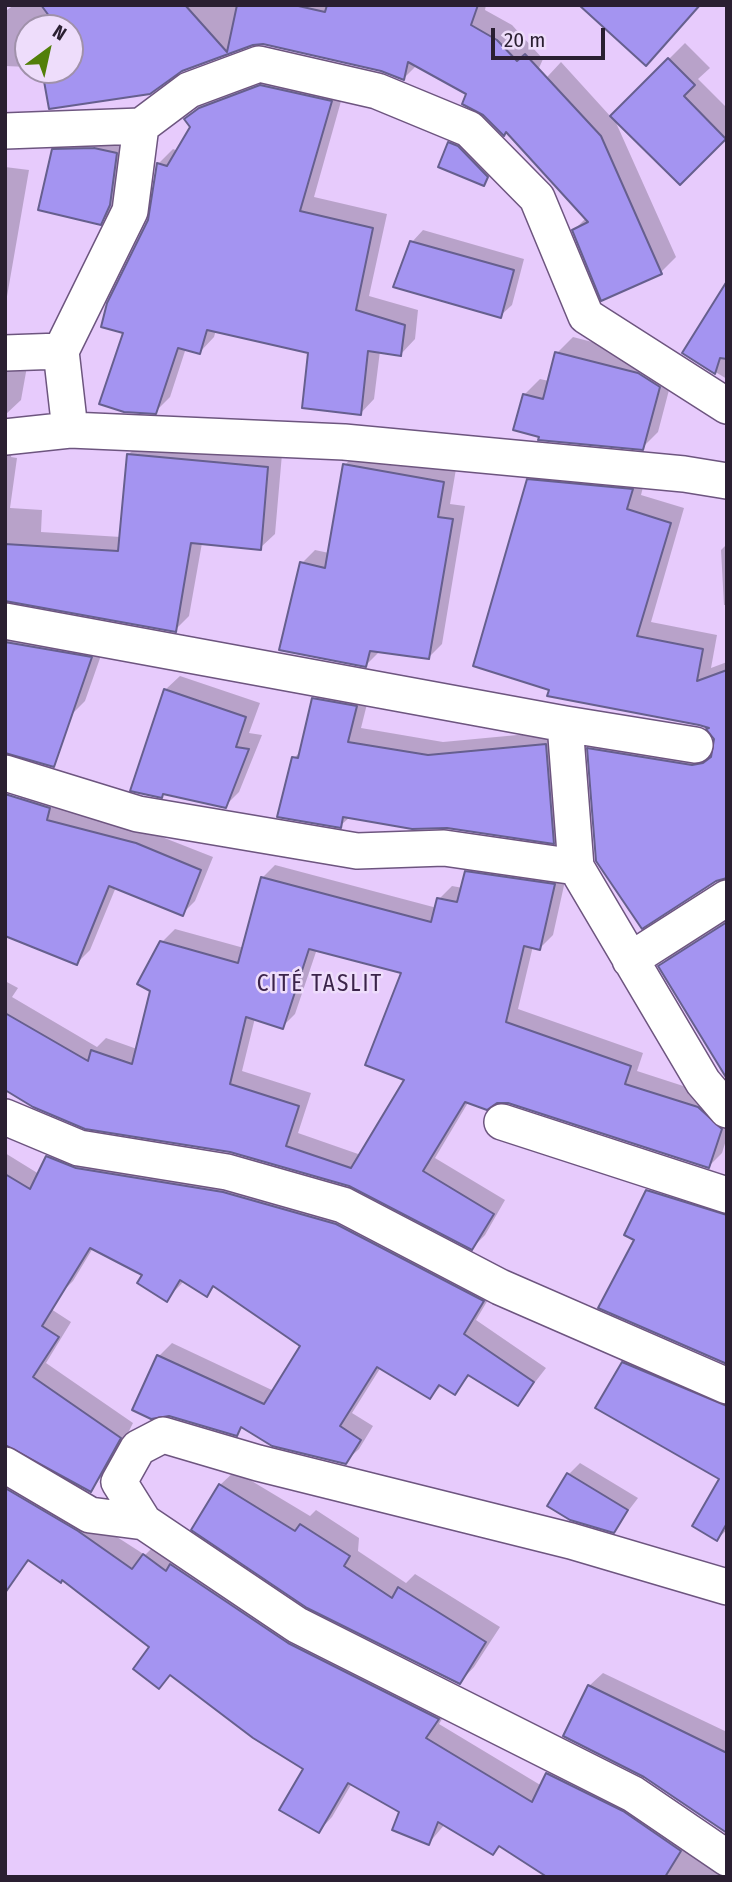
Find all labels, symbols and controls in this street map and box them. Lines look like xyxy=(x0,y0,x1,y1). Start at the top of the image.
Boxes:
north arrow xyxy=(14,14,84,84)
scale bar xyxy=(494,14,608,58)
text: N xyxy=(49,20,71,45)
text: 20 m xyxy=(504,27,545,53)
district label: CITÉ TASLIT xyxy=(258,971,382,999)

